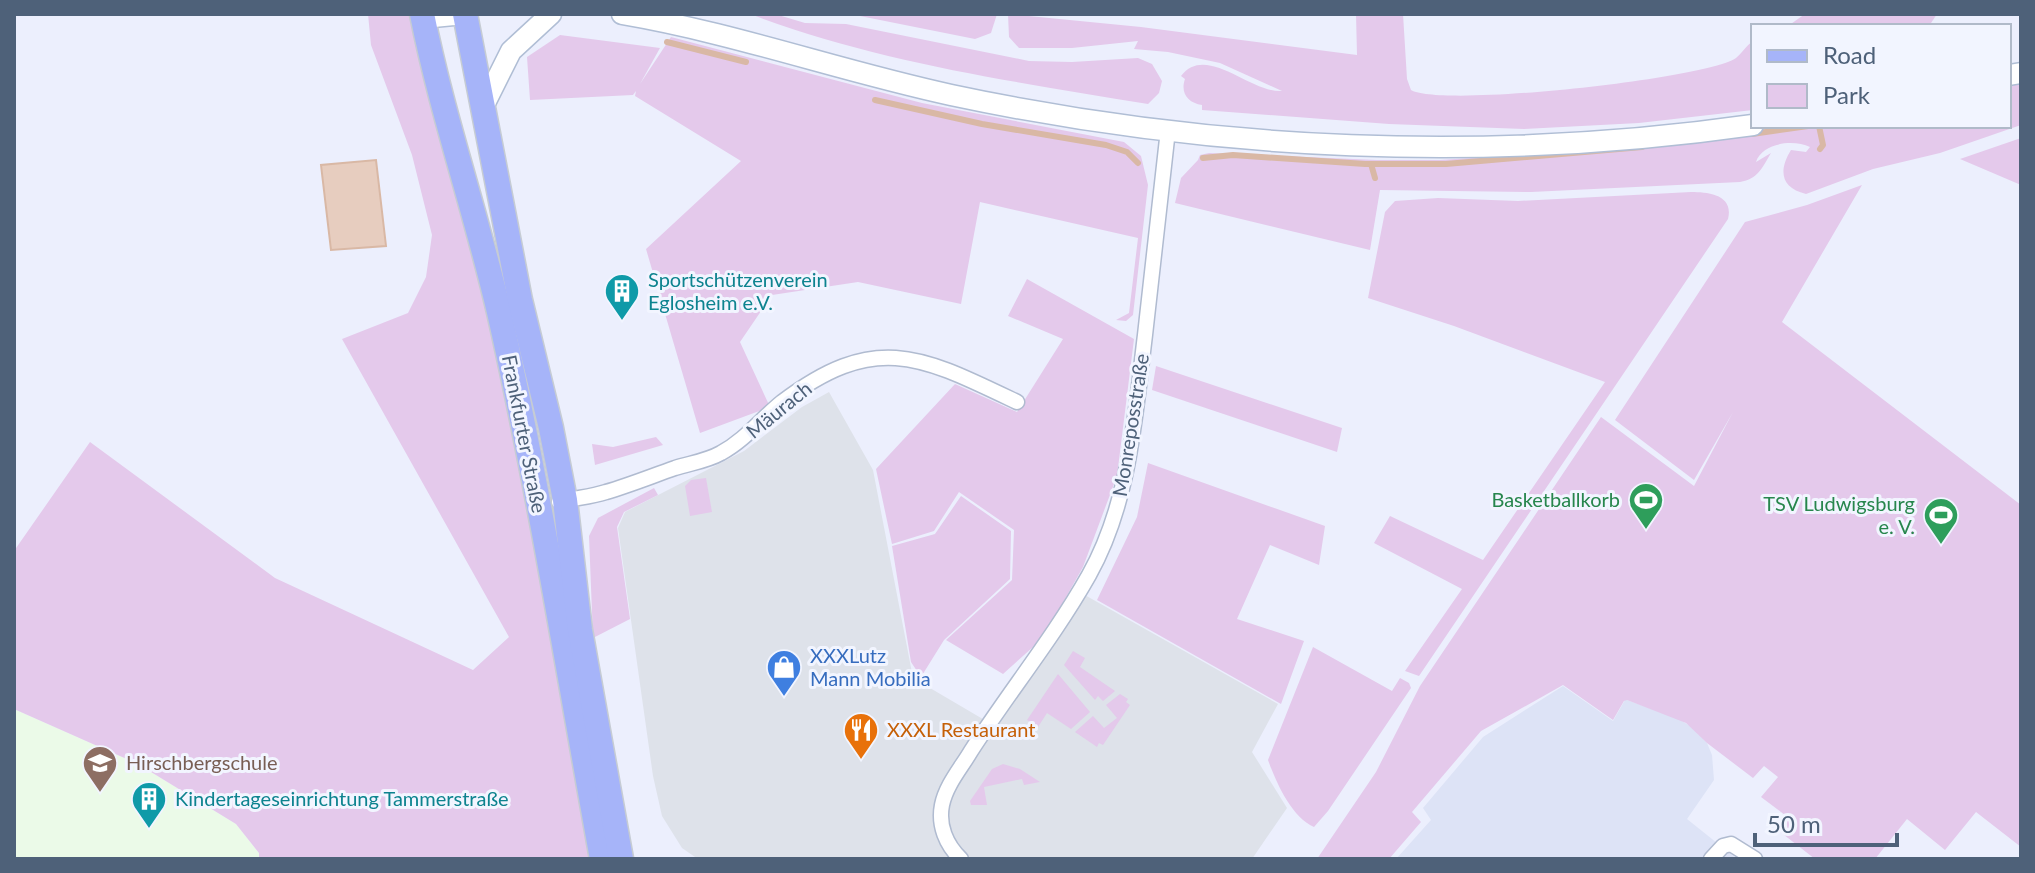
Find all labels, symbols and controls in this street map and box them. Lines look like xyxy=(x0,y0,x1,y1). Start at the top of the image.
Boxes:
legend xyxy=(1751,24,2011,128)
text: Road xyxy=(1823,40,1876,69)
text: Park xyxy=(1823,80,1871,109)
place label: Sportschützenverein Eglosheim e.V. xyxy=(648,267,828,314)
building icon: Sportschützenverein Eglosheim e.V. xyxy=(603,272,641,322)
street label: Monreposstraße xyxy=(1107,352,1153,498)
street label: Frankfurter Straße xyxy=(498,353,552,515)
street label: Mäurach xyxy=(741,376,816,443)
sports icon: Basketballkorb xyxy=(1627,481,1665,531)
place label: Basketballkorb xyxy=(1491,487,1620,511)
place label: TSV Ludwigsburg e. V. xyxy=(1763,491,1915,538)
sports icon: TSV Ludwigsburg e. V. xyxy=(1922,496,1960,546)
place label: XXXLutz Mann Mobilia xyxy=(810,643,931,690)
shop icon: XXXLutz Mann Mobilia xyxy=(765,648,803,698)
restaurant icon: XXXL Restaurant xyxy=(842,711,880,761)
place label: XXXL Restaurant xyxy=(887,717,1035,741)
school or university icon: Hirschbergschule xyxy=(81,744,119,794)
place label: Hirschbergschule xyxy=(126,750,278,774)
building icon: Kindertageseinrichtung Tammerstraße xyxy=(130,780,168,830)
place label: Kindertageseinrichtung Tammerstraße xyxy=(175,786,509,810)
scale bar xyxy=(1755,797,1897,847)
text: 50 m xyxy=(1767,809,1821,838)

